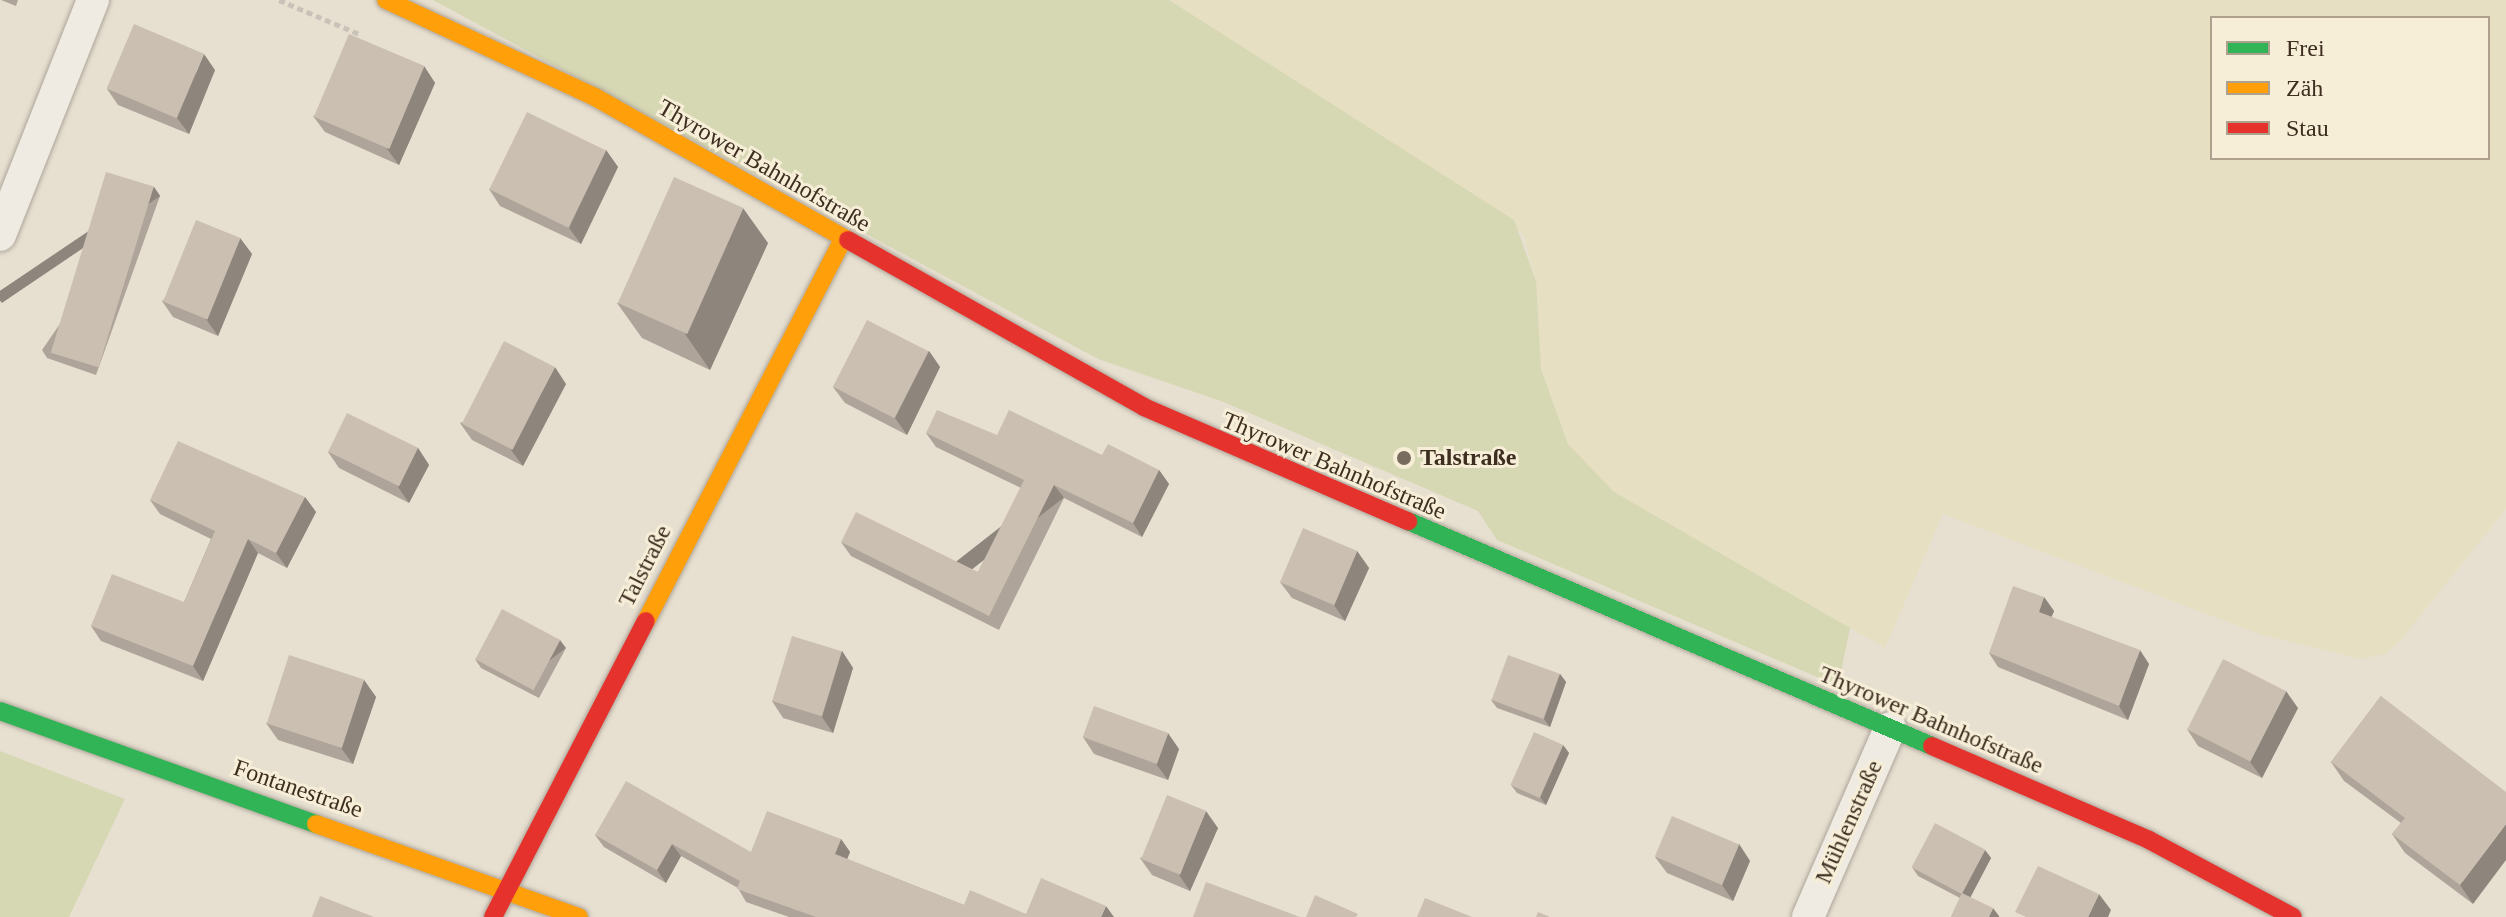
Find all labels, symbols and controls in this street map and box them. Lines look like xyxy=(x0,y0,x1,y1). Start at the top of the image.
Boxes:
legend xyxy=(2210,16,2490,160)
text: Frei xyxy=(2286,35,2325,61)
text: Zäh xyxy=(2286,75,2323,101)
street label: Thyrower Bahnhofstraße xyxy=(653,93,875,239)
text: Stau xyxy=(2286,115,2329,141)
street label: Thyrower Bahnhofstraße xyxy=(1218,406,1450,526)
place label: Talstraße xyxy=(1420,444,1516,472)
marker: Talstraße xyxy=(1395,449,1413,467)
street label: Talstraße xyxy=(612,520,678,612)
street label: Thyrower Bahnhofstraße xyxy=(1815,660,2047,780)
street label: Fontanestraße xyxy=(230,753,366,825)
street label: Mühlenstraße xyxy=(1809,756,1889,888)

